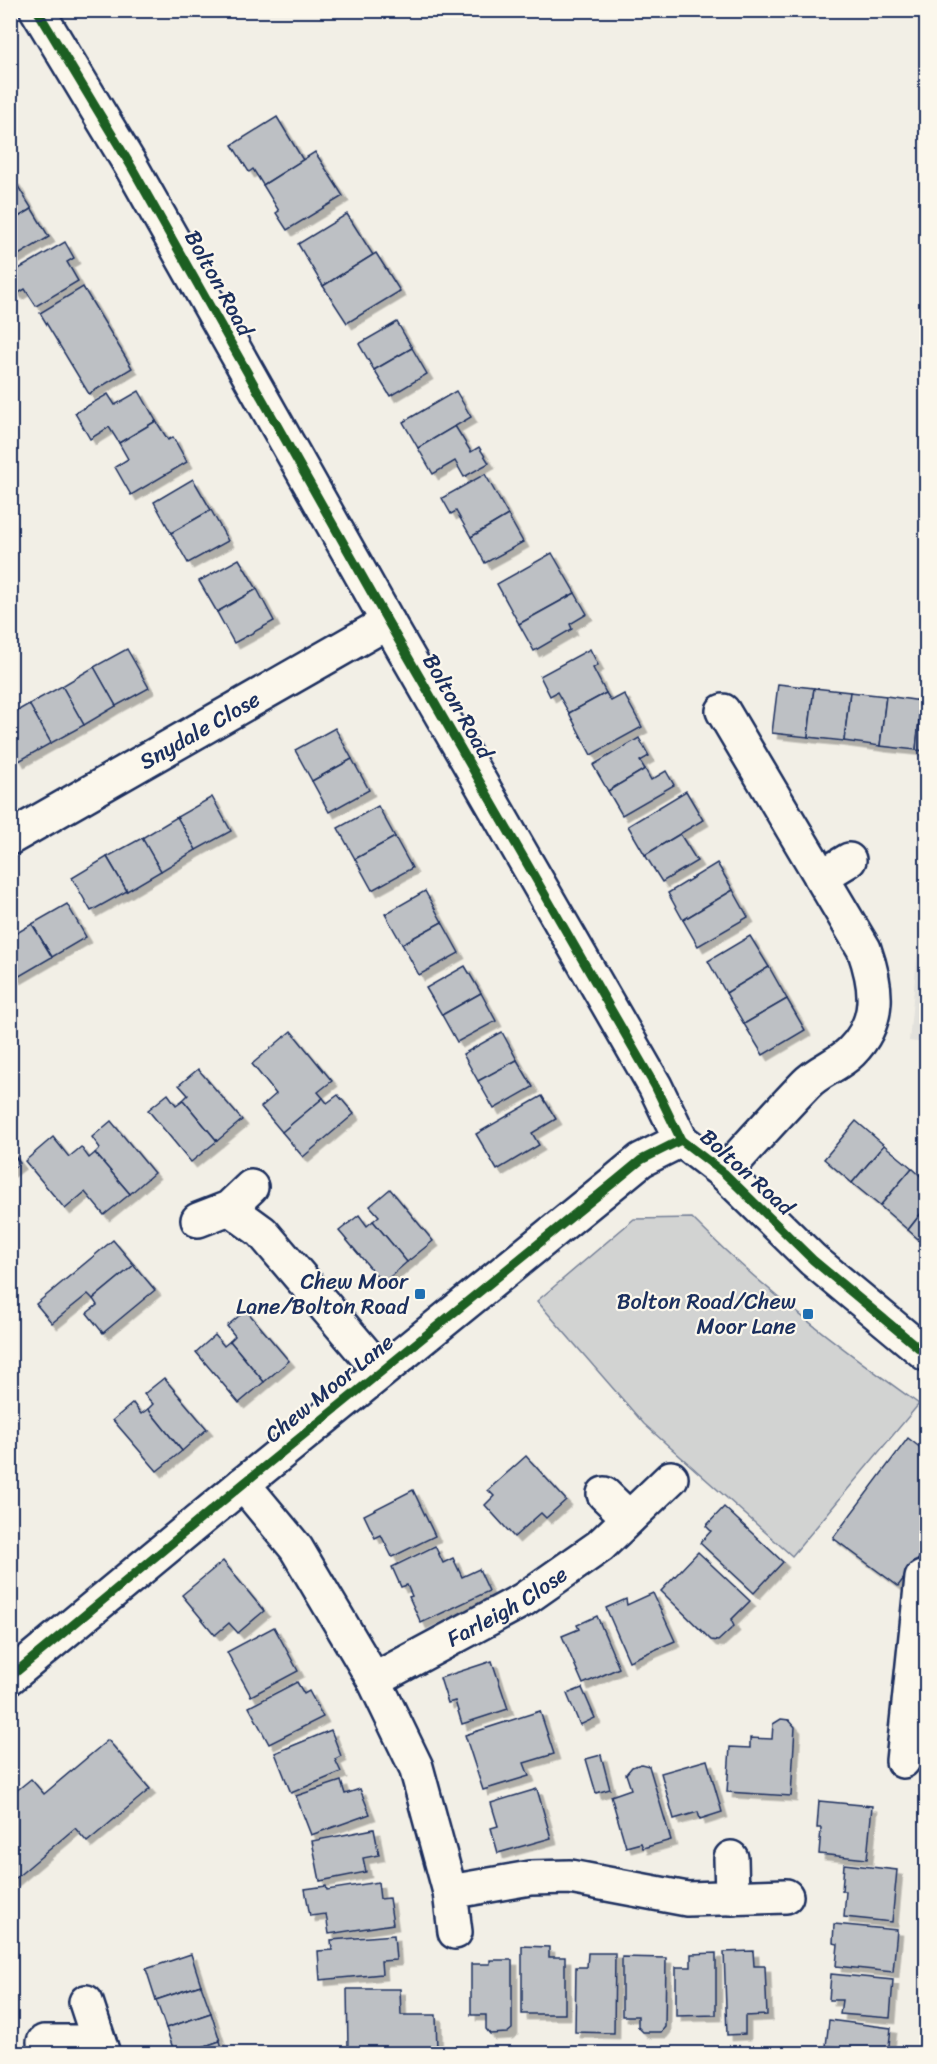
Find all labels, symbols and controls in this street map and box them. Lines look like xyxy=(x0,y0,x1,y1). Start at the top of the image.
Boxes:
street label: Bolton Road xyxy=(174,223,265,345)
street label: Bolton Road xyxy=(412,646,505,767)
street label: Snydale Close xyxy=(131,680,267,780)
street label: Bolton Road xyxy=(691,1118,804,1226)
place label: Chew Moor Lane/Bolton Road xyxy=(236,1262,409,1326)
place label: Bolton Road/Chew Moor Lane xyxy=(617,1282,796,1346)
marker: Chew Moor Lane/Bolton Road xyxy=(413,1287,427,1301)
marker: Bolton Road/Chew Moor Lane xyxy=(801,1307,815,1321)
street label: Chew Moor Lane xyxy=(256,1323,402,1453)
street label: Farleigh Close xyxy=(439,1555,576,1657)

